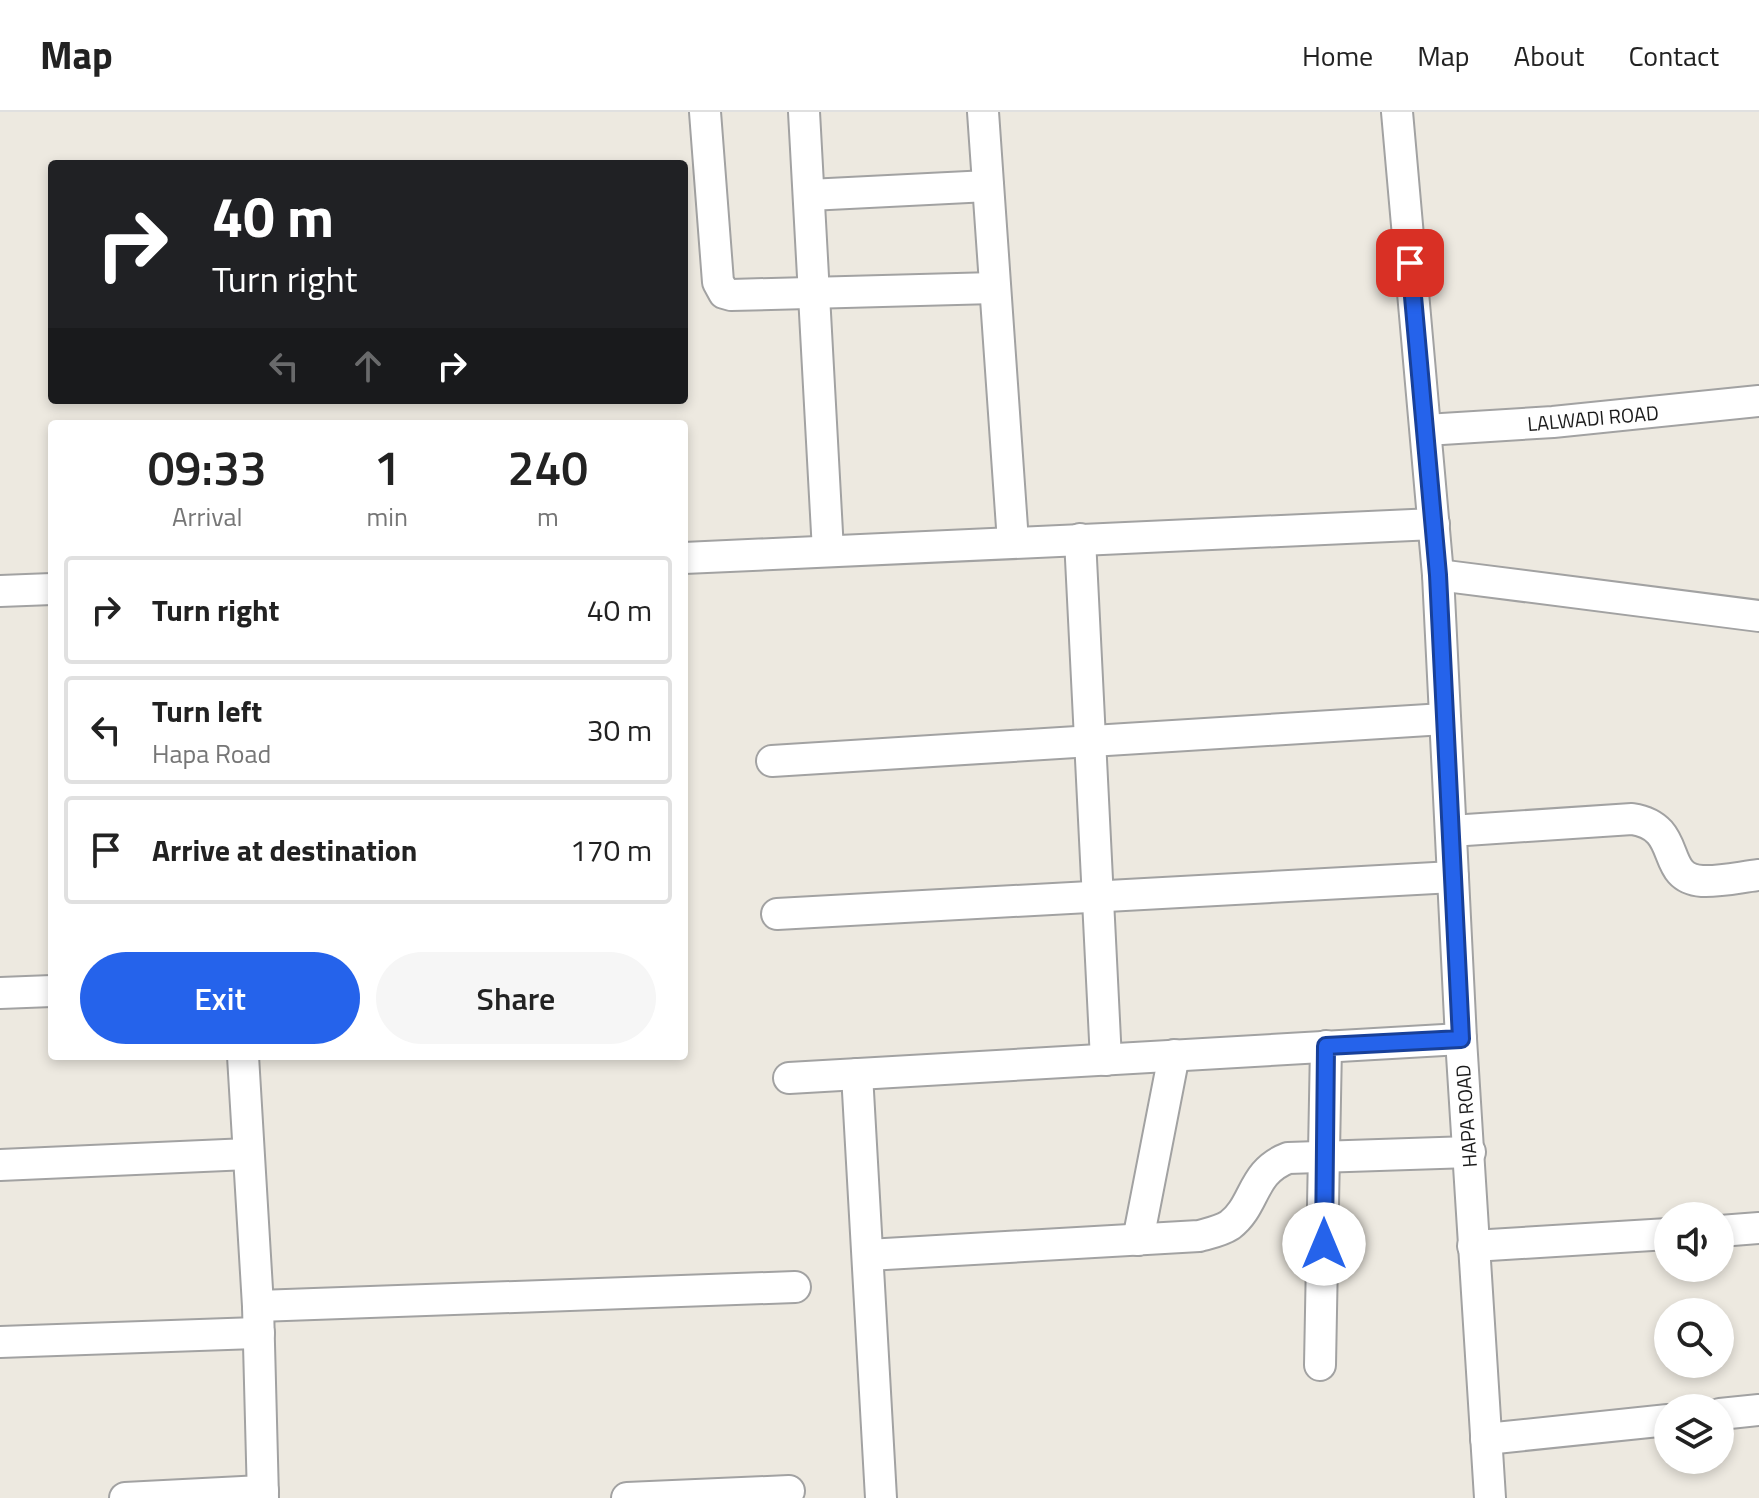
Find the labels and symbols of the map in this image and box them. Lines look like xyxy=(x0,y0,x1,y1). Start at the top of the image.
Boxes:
pin xyxy=(1376,229,1444,297)
street label: LALWADI ROAD xyxy=(1526,397,1660,439)
street label: HAPA ROAD xyxy=(1447,1063,1485,1169)
position arrow xyxy=(1282,1202,1366,1286)

